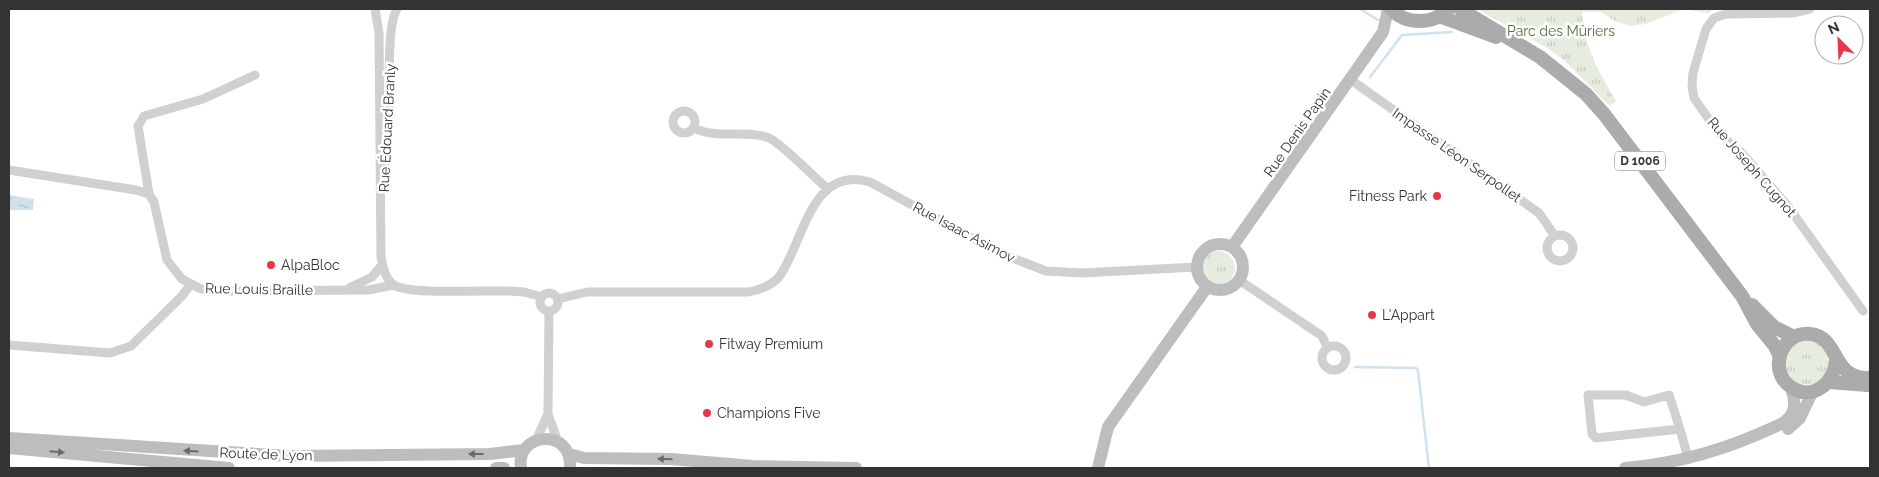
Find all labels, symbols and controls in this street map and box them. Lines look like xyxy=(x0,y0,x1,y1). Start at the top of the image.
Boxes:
north arrow xyxy=(1814,15,1864,65)
text: N xyxy=(1826,19,1842,38)
park label: Parc des Mûriers xyxy=(1507,23,1615,39)
street label: Rue Édouard Branly xyxy=(375,63,398,193)
street label: Rue Denis Papin xyxy=(1260,84,1334,180)
street label: Impasse Léon Serpollet xyxy=(1390,104,1525,206)
street label: Rue Joseph Cugnot xyxy=(1704,114,1800,220)
road number: D 1006 xyxy=(1615,152,1665,170)
place label: Fitness Park xyxy=(1349,188,1428,204)
marker: Fitness Park xyxy=(1431,190,1443,202)
street label: Rue Isaac Asimov xyxy=(910,198,1018,266)
place label: AlpaBloc xyxy=(281,257,340,273)
marker: AlpaBloc xyxy=(265,259,277,271)
street label: Rue Louis Braille xyxy=(205,280,313,298)
place label: L'Appart xyxy=(1382,307,1435,323)
marker: L'Appart xyxy=(1366,309,1378,321)
place label: Fitway Premium xyxy=(719,336,823,352)
marker: Fitway Premium xyxy=(703,338,715,350)
place label: Champions Five xyxy=(717,405,821,421)
marker: Champions Five xyxy=(701,407,713,419)
street label: Route de Lyon xyxy=(219,444,313,464)
one-way arrow xyxy=(182,446,198,454)
one-way arrow xyxy=(50,448,66,456)
one-way arrow xyxy=(467,450,483,458)
one-way arrow xyxy=(656,455,672,463)

